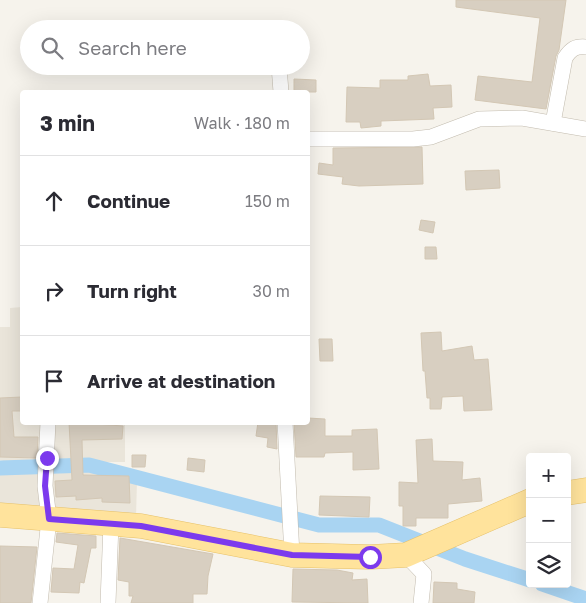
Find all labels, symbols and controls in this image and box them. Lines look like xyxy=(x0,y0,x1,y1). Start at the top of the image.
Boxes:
search box xyxy=(20,20,310,75)
icon: search xyxy=(38,34,66,62)
text: Search here xyxy=(78,36,187,59)
text: 3 min xyxy=(40,110,95,136)
text: Walk · 180 m xyxy=(194,113,290,133)
icon: ahead xyxy=(40,187,68,215)
text: Continue xyxy=(87,189,170,212)
text: 150 m xyxy=(245,191,290,211)
icon: right xyxy=(40,277,68,305)
text: Turn right xyxy=(87,279,177,302)
text: 30 m xyxy=(253,281,290,301)
icon: arrive xyxy=(40,367,68,395)
text: Arrive at destination xyxy=(87,369,275,392)
route end xyxy=(36,447,59,470)
map controls xyxy=(526,453,571,588)
button: + xyxy=(526,453,571,498)
button: − xyxy=(526,498,571,543)
button: layers xyxy=(526,543,571,588)
route start xyxy=(359,546,382,569)

